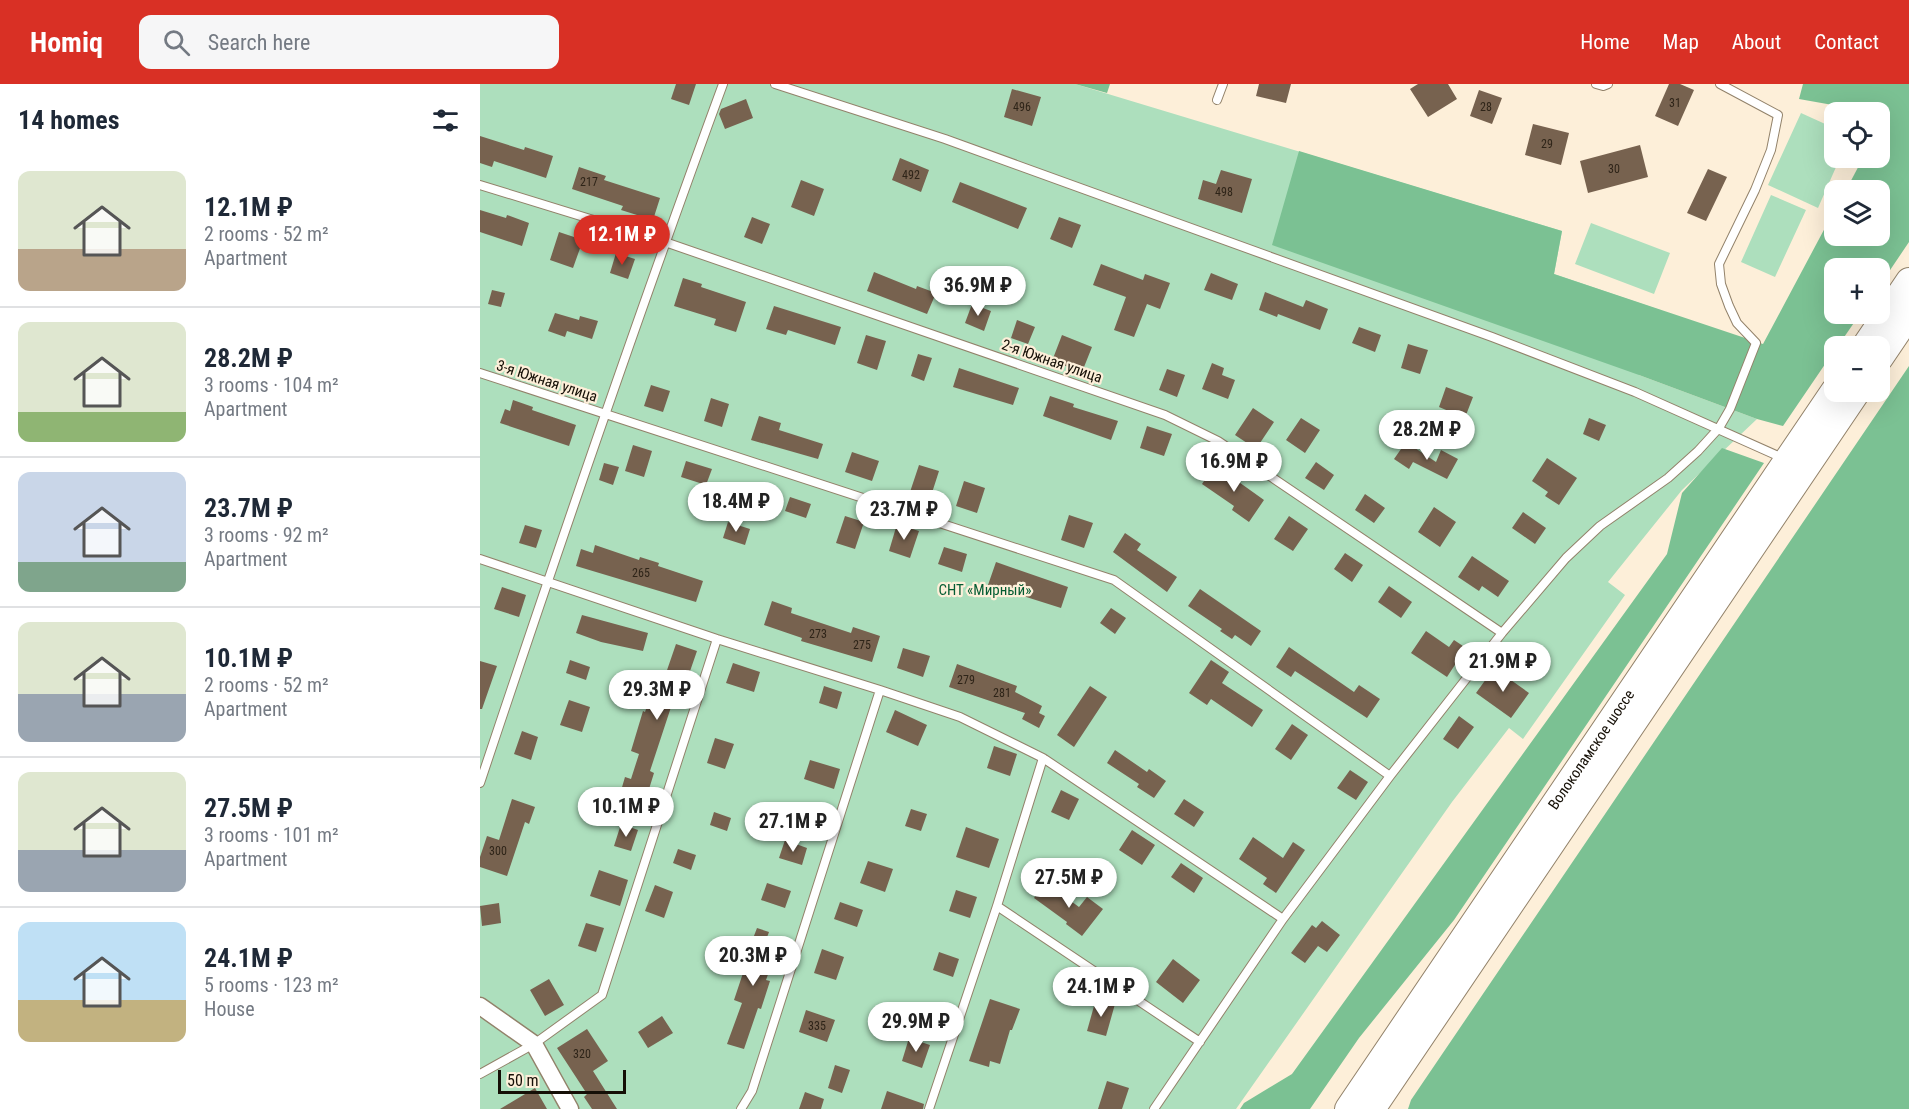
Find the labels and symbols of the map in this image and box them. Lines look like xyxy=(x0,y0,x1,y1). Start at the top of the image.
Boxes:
house number: 31 xyxy=(1669,96,1681,110)
house number: 496 xyxy=(1013,100,1031,114)
house number: 28 xyxy=(1480,100,1492,114)
house number: 29 xyxy=(1541,137,1553,151)
house number: 30 xyxy=(1608,162,1620,176)
house number: 492 xyxy=(902,168,920,182)
house number: 217 xyxy=(580,175,598,189)
house number: 498 xyxy=(1215,185,1233,199)
pin: 12.1M ₽ xyxy=(567,215,677,266)
pin: 36.9M ₽ xyxy=(923,266,1033,317)
street label: 2-я Южная улица xyxy=(999,335,1105,387)
street label: 3-я Южная улица xyxy=(494,356,600,406)
pin: 28.2M ₽ xyxy=(1372,410,1482,461)
pin: 16.9M ₽ xyxy=(1179,442,1289,493)
pin: 18.4M ₽ xyxy=(681,482,791,533)
pin: 23.7M ₽ xyxy=(849,490,959,541)
house number: 265 xyxy=(632,566,650,580)
park label: СНТ «Мирный» xyxy=(939,581,1031,599)
house number: 273 xyxy=(809,627,827,641)
house number: 275 xyxy=(853,638,871,652)
pin: 21.9M ₽ xyxy=(1448,642,1558,693)
pin: 29.3M ₽ xyxy=(602,670,712,721)
house number: 279 xyxy=(957,673,975,687)
house number: 281 xyxy=(993,686,1011,700)
street label: Волоколамское шоссе xyxy=(1544,686,1638,813)
pin: 10.1M ₽ xyxy=(571,787,681,838)
pin: 27.1M ₽ xyxy=(738,802,848,853)
house number: 300 xyxy=(489,844,507,858)
pin: 27.5M ₽ xyxy=(1014,858,1124,909)
pin: 20.3M ₽ xyxy=(698,936,808,987)
pin: 24.1M ₽ xyxy=(1046,967,1156,1018)
pin: 29.9M ₽ xyxy=(861,1002,971,1053)
house number: 335 xyxy=(808,1019,826,1033)
house number: 320 xyxy=(573,1047,591,1061)
scale bar xyxy=(498,1067,626,1094)

